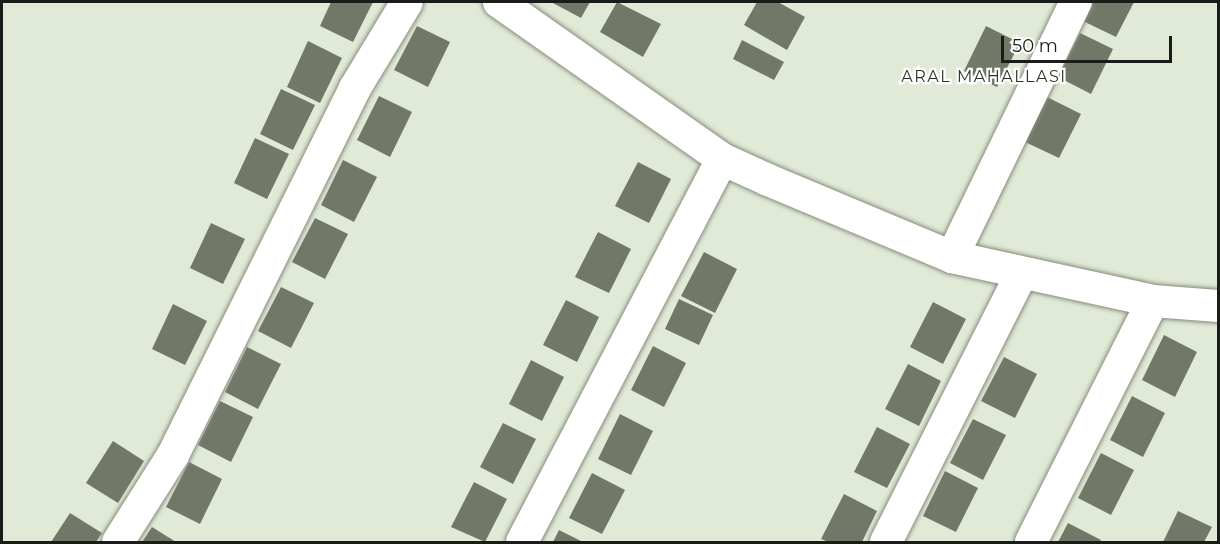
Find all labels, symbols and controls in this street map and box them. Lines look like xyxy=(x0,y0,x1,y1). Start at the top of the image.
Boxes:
scale bar xyxy=(1004,24,1175,62)
text: 50 m xyxy=(1012,35,1058,57)
district label: ARAL MAHALLASI xyxy=(901,67,1067,87)

